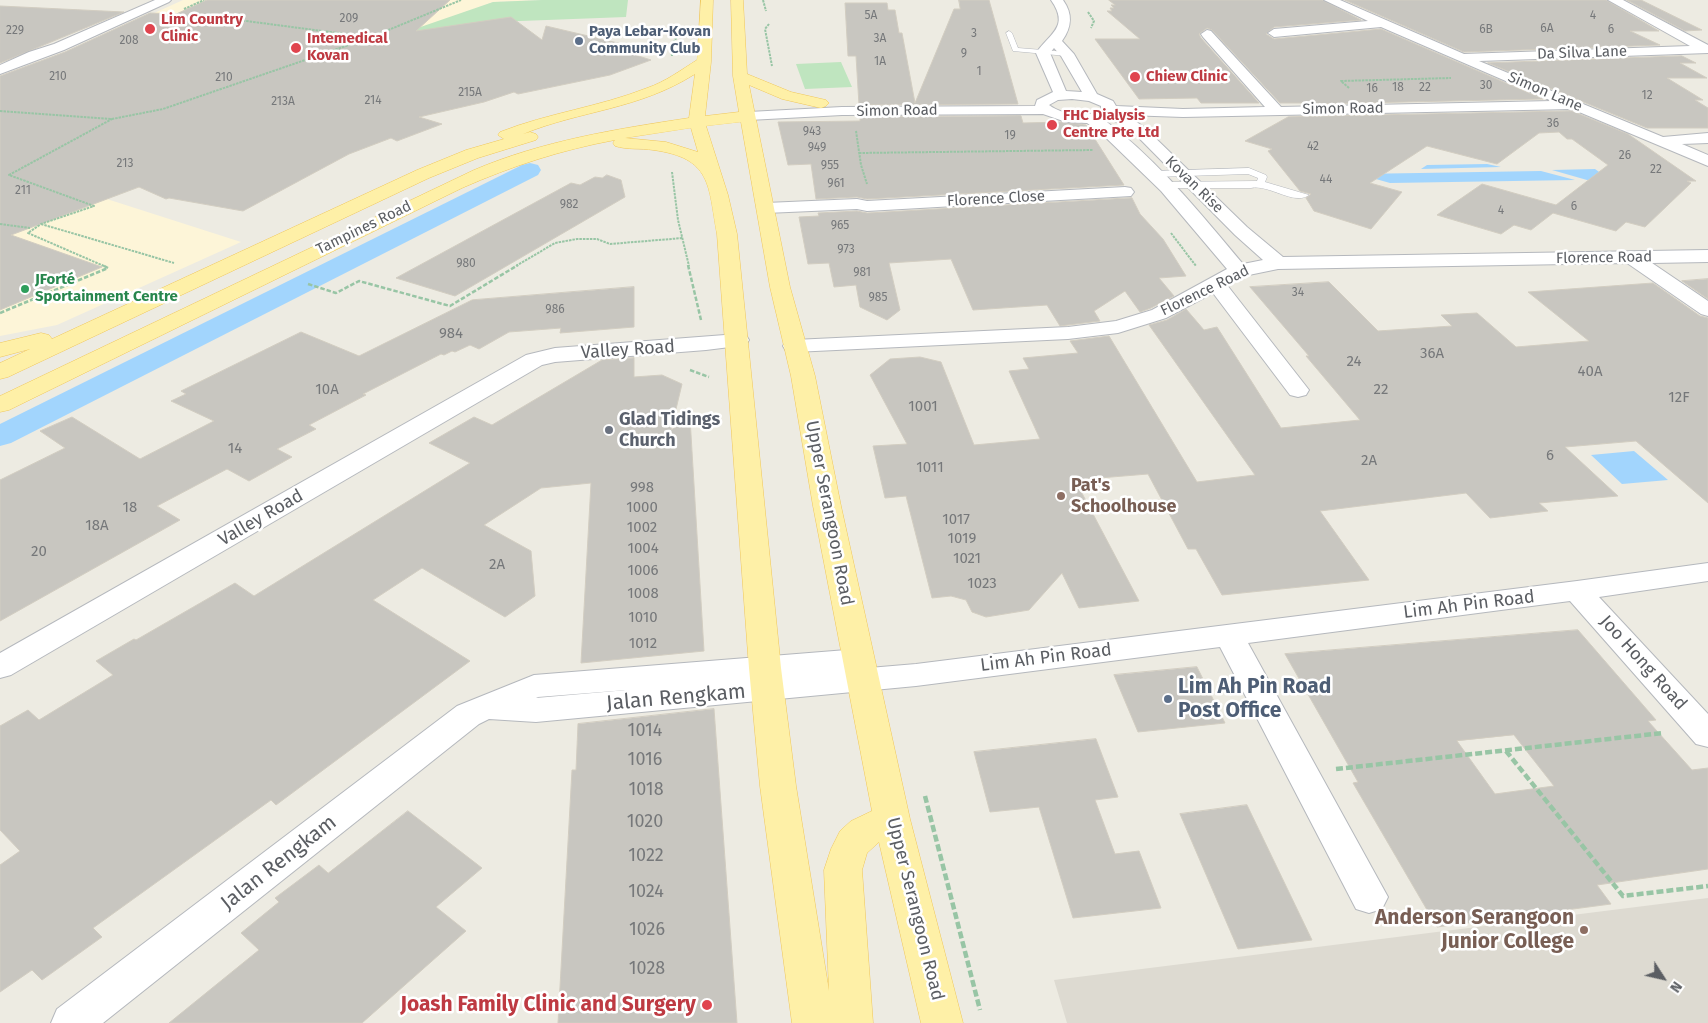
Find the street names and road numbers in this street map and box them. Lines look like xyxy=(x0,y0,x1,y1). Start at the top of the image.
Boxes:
street label: Da Silva Lane xyxy=(1537,42,1627,64)
street label: Simon Lane xyxy=(1505,68,1585,116)
street label: Simon Road xyxy=(1302,99,1384,119)
street label: Simon Road xyxy=(856,101,938,121)
street label: Kovan Rise xyxy=(1161,153,1227,217)
street label: Florence Close xyxy=(947,187,1045,211)
street label: Tampines Road xyxy=(313,197,415,259)
street label: Florence Road xyxy=(1556,248,1652,268)
street label: Florence Road xyxy=(1158,262,1252,320)
street label: Valley Road xyxy=(580,336,676,364)
street label: Upper Serangoon Road xyxy=(800,419,858,607)
street label: Valley Road xyxy=(215,485,307,551)
street label: Lim Ah Pin Road xyxy=(1402,586,1536,624)
street label: Joo Hong Road xyxy=(1595,611,1691,715)
street label: Lim Ah Pin Road xyxy=(979,639,1113,677)
street label: Jalan Rengkam xyxy=(605,679,747,717)
street label: Jalan Rengkam xyxy=(216,810,342,916)
street label: Upper Serangoon Road xyxy=(882,815,948,1003)

